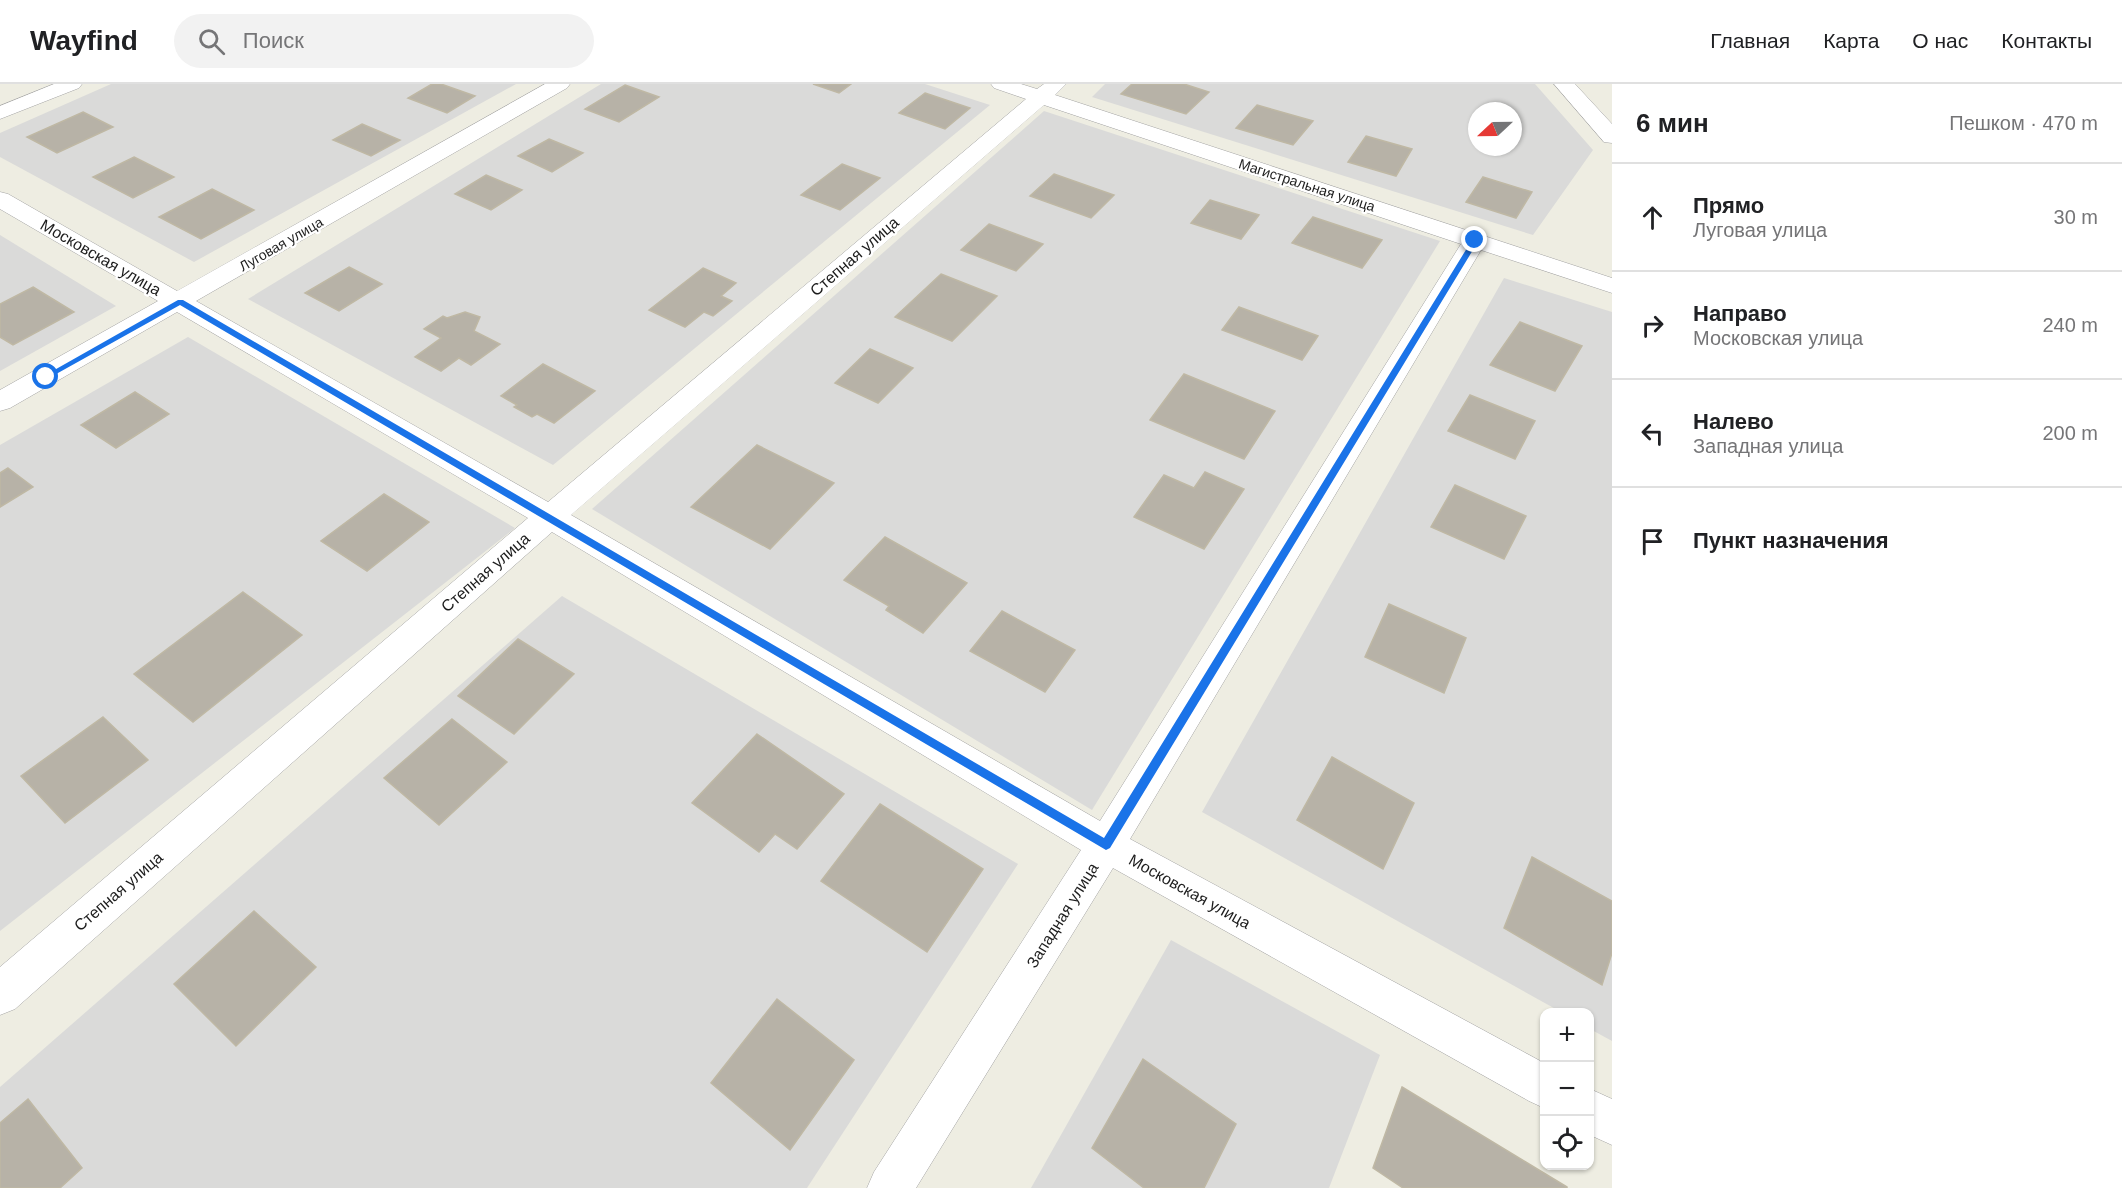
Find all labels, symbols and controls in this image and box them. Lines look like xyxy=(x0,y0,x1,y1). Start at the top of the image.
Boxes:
search box xyxy=(174,14,594,68)
text: Wayfind xyxy=(30,25,138,56)
icon: search xyxy=(195,25,228,58)
text: Поиск xyxy=(243,28,304,53)
text: Главная xyxy=(1710,29,1790,52)
text: Карта xyxy=(1823,29,1879,52)
text: О нас xyxy=(1912,29,1968,52)
text: Контакты xyxy=(2001,29,2092,52)
north arrow xyxy=(1468,102,1522,156)
text: 6 мин xyxy=(1636,108,1709,138)
text: Пешком · 470 m xyxy=(1949,112,2098,134)
street label: Магистральная улица xyxy=(1237,155,1377,215)
text: Прямо xyxy=(1693,193,1764,218)
icon: ahead xyxy=(1636,201,1669,234)
text: 30 m xyxy=(2054,206,2098,228)
street label: Луговая улица xyxy=(236,213,326,274)
street label: Степная улица xyxy=(807,213,902,299)
street label: Московская улица xyxy=(38,216,164,299)
text: Луговая улица xyxy=(1693,219,1827,241)
route end xyxy=(1461,226,1487,252)
text: Направо xyxy=(1693,301,1787,326)
icon: right xyxy=(1636,309,1669,342)
text: 240 m xyxy=(2042,314,2098,336)
text: Московская улица xyxy=(1693,327,1863,349)
route start xyxy=(32,363,58,389)
text: Налево xyxy=(1693,409,1774,434)
icon: left xyxy=(1636,417,1669,450)
text: 200 m xyxy=(2042,422,2098,444)
text: Западная улица xyxy=(1693,435,1843,457)
icon: arrive xyxy=(1636,525,1669,558)
text: Пункт назначения xyxy=(1693,528,1889,553)
street label: Степная улица xyxy=(438,529,533,615)
street label: Степная улица xyxy=(71,848,166,934)
street label: Московская улица xyxy=(1126,851,1254,932)
street label: Западная улица xyxy=(1023,860,1102,971)
map controls xyxy=(1540,1008,1594,1170)
button: + xyxy=(1540,1008,1594,1062)
button: − xyxy=(1540,1062,1594,1116)
button: locate xyxy=(1540,1116,1594,1170)

